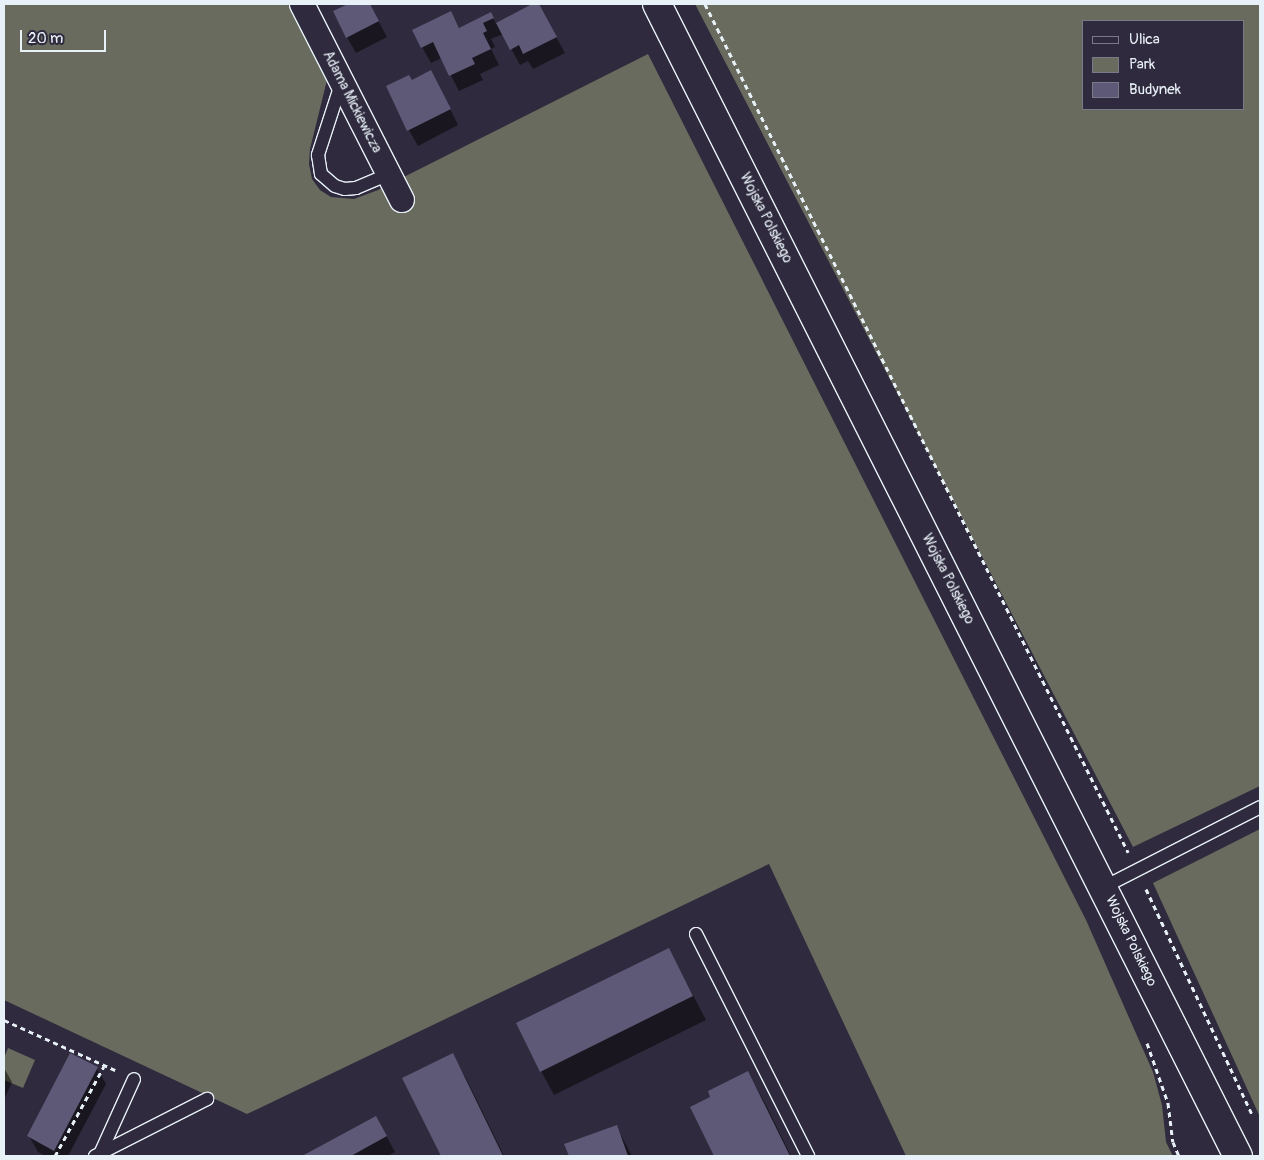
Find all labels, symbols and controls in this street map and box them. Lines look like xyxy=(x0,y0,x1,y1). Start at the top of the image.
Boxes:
scale bar xyxy=(22,20,109,52)
legend xyxy=(1082,20,1244,110)
text: 20 m xyxy=(28,29,63,48)
text: Ulica xyxy=(1129,30,1160,49)
street label: Adama Mickiewicza xyxy=(319,48,385,156)
text: Park xyxy=(1129,55,1155,74)
text: Budynek xyxy=(1129,80,1181,99)
street label: Wojska Polskiego xyxy=(736,170,796,266)
street label: Wojska Polskiego xyxy=(918,531,978,627)
street label: Wojska Polskiego xyxy=(1102,893,1160,989)

